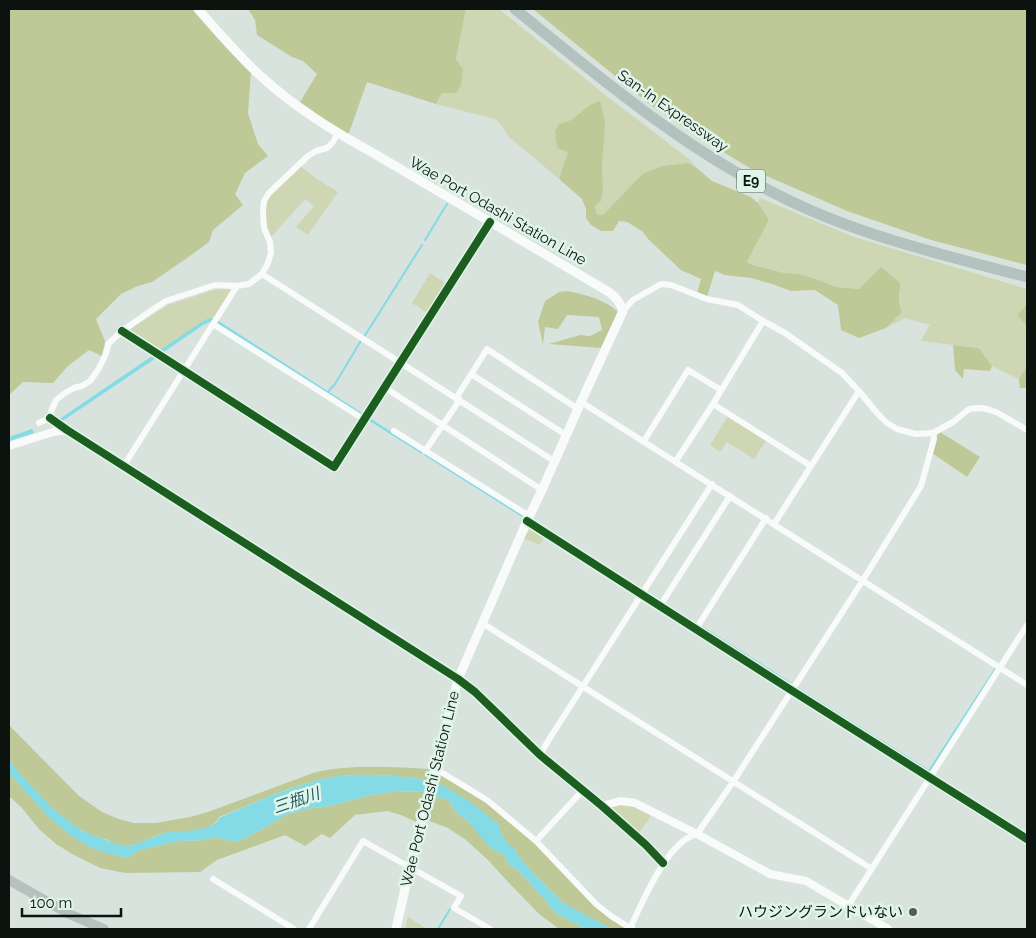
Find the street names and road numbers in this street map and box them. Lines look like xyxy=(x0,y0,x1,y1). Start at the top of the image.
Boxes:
street label: San-In Expressway xyxy=(614,66,732,156)
street label: Wae Port Odashi Station Line xyxy=(406,153,590,269)
road number: E9 xyxy=(737,170,765,192)
street label: Wae Port Odashi Station Line xyxy=(397,689,463,889)

